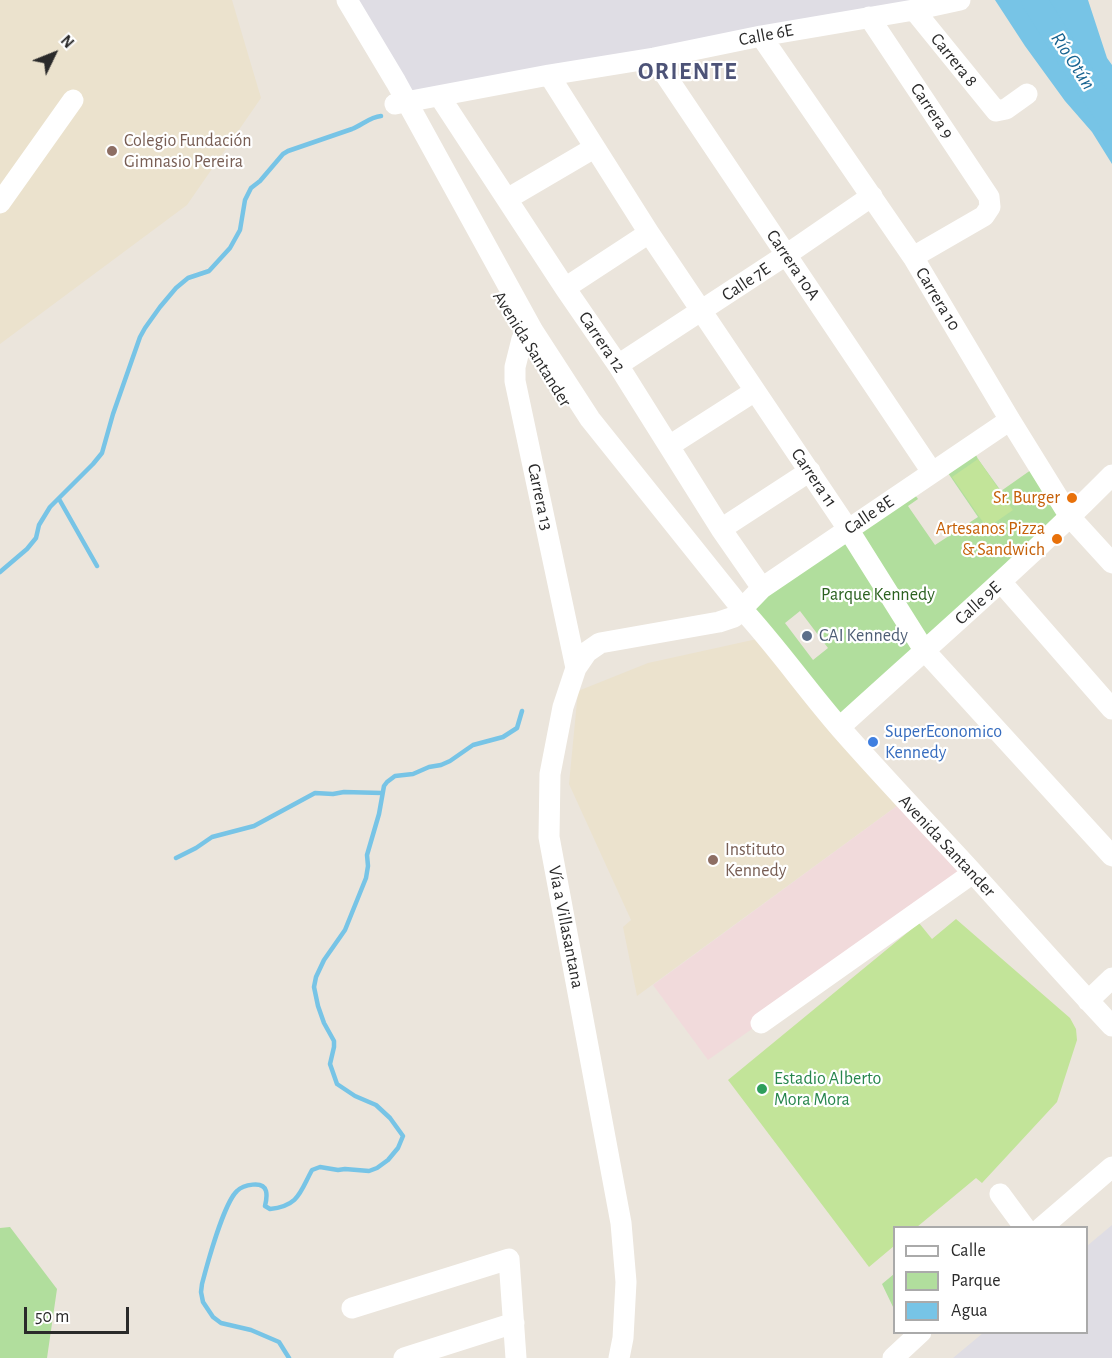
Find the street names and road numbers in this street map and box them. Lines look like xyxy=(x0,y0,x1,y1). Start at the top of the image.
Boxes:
street label: Calle 6E xyxy=(737,19,795,51)
street label: Carrera 8 xyxy=(926,29,982,91)
street label: Carrera 9 xyxy=(905,79,959,143)
street label: Carrera 10A xyxy=(762,226,824,304)
street label: Calle 7E xyxy=(718,258,774,306)
street label: Carrera 10 xyxy=(911,263,965,335)
street label: Avenida Santander xyxy=(488,287,576,411)
street label: Carrera 12 xyxy=(574,307,630,377)
street label: Carrera 11 xyxy=(786,444,842,512)
street label: Carrera 13 xyxy=(522,462,558,532)
street label: Calle 8E xyxy=(840,491,898,539)
street label: Calle 9E xyxy=(950,577,1006,629)
street label: Avenida Santander xyxy=(894,790,1000,902)
street label: Vía a Villasantana xyxy=(544,864,588,990)

